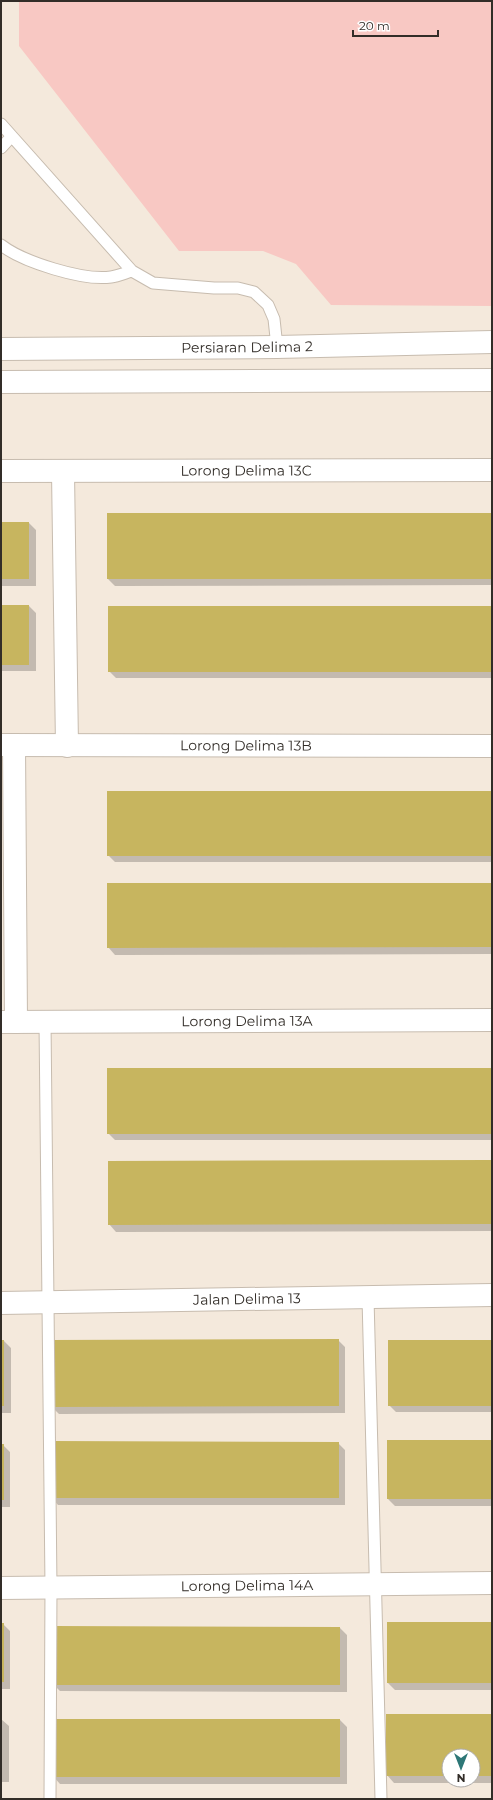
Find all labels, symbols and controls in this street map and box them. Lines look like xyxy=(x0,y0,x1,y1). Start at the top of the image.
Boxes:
scale bar xyxy=(353,12,438,38)
text: 20 m xyxy=(359,18,390,33)
street label: Persiaran Delima 2 xyxy=(181,337,313,357)
street label: Lorong Delima 13C xyxy=(180,461,312,480)
street label: Lorong Delima 13B xyxy=(180,736,312,755)
street label: Lorong Delima 13A xyxy=(181,1012,314,1030)
street label: Jalan Delima 13 xyxy=(192,1289,301,1309)
street label: Lorong Delima 14A xyxy=(181,1576,314,1595)
north arrow xyxy=(441,1748,481,1788)
text: N xyxy=(457,1771,465,1785)

